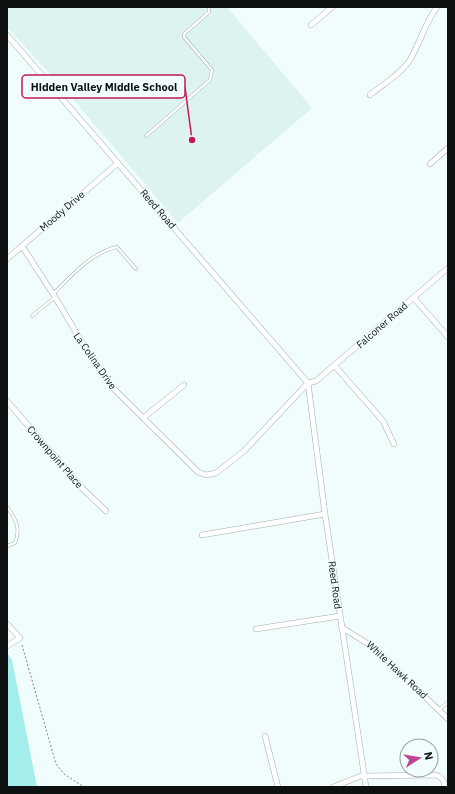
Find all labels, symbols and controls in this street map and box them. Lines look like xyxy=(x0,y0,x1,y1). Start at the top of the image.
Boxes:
callout: Hidden Valley Middle School xyxy=(22,75,185,98)
text: Hidden Valley Middle School xyxy=(31,80,178,94)
street label: Reed Road xyxy=(137,186,179,232)
street label: Moody Drive xyxy=(37,187,88,234)
street label: Falconer Road xyxy=(354,299,410,351)
street label: La Colina Drive xyxy=(71,330,120,392)
street label: Crownpoint Place xyxy=(24,423,86,491)
street label: Reed Road xyxy=(325,560,345,610)
street label: White Hawk Road xyxy=(364,638,430,702)
north arrow xyxy=(399,738,439,778)
text: N xyxy=(421,751,436,761)

